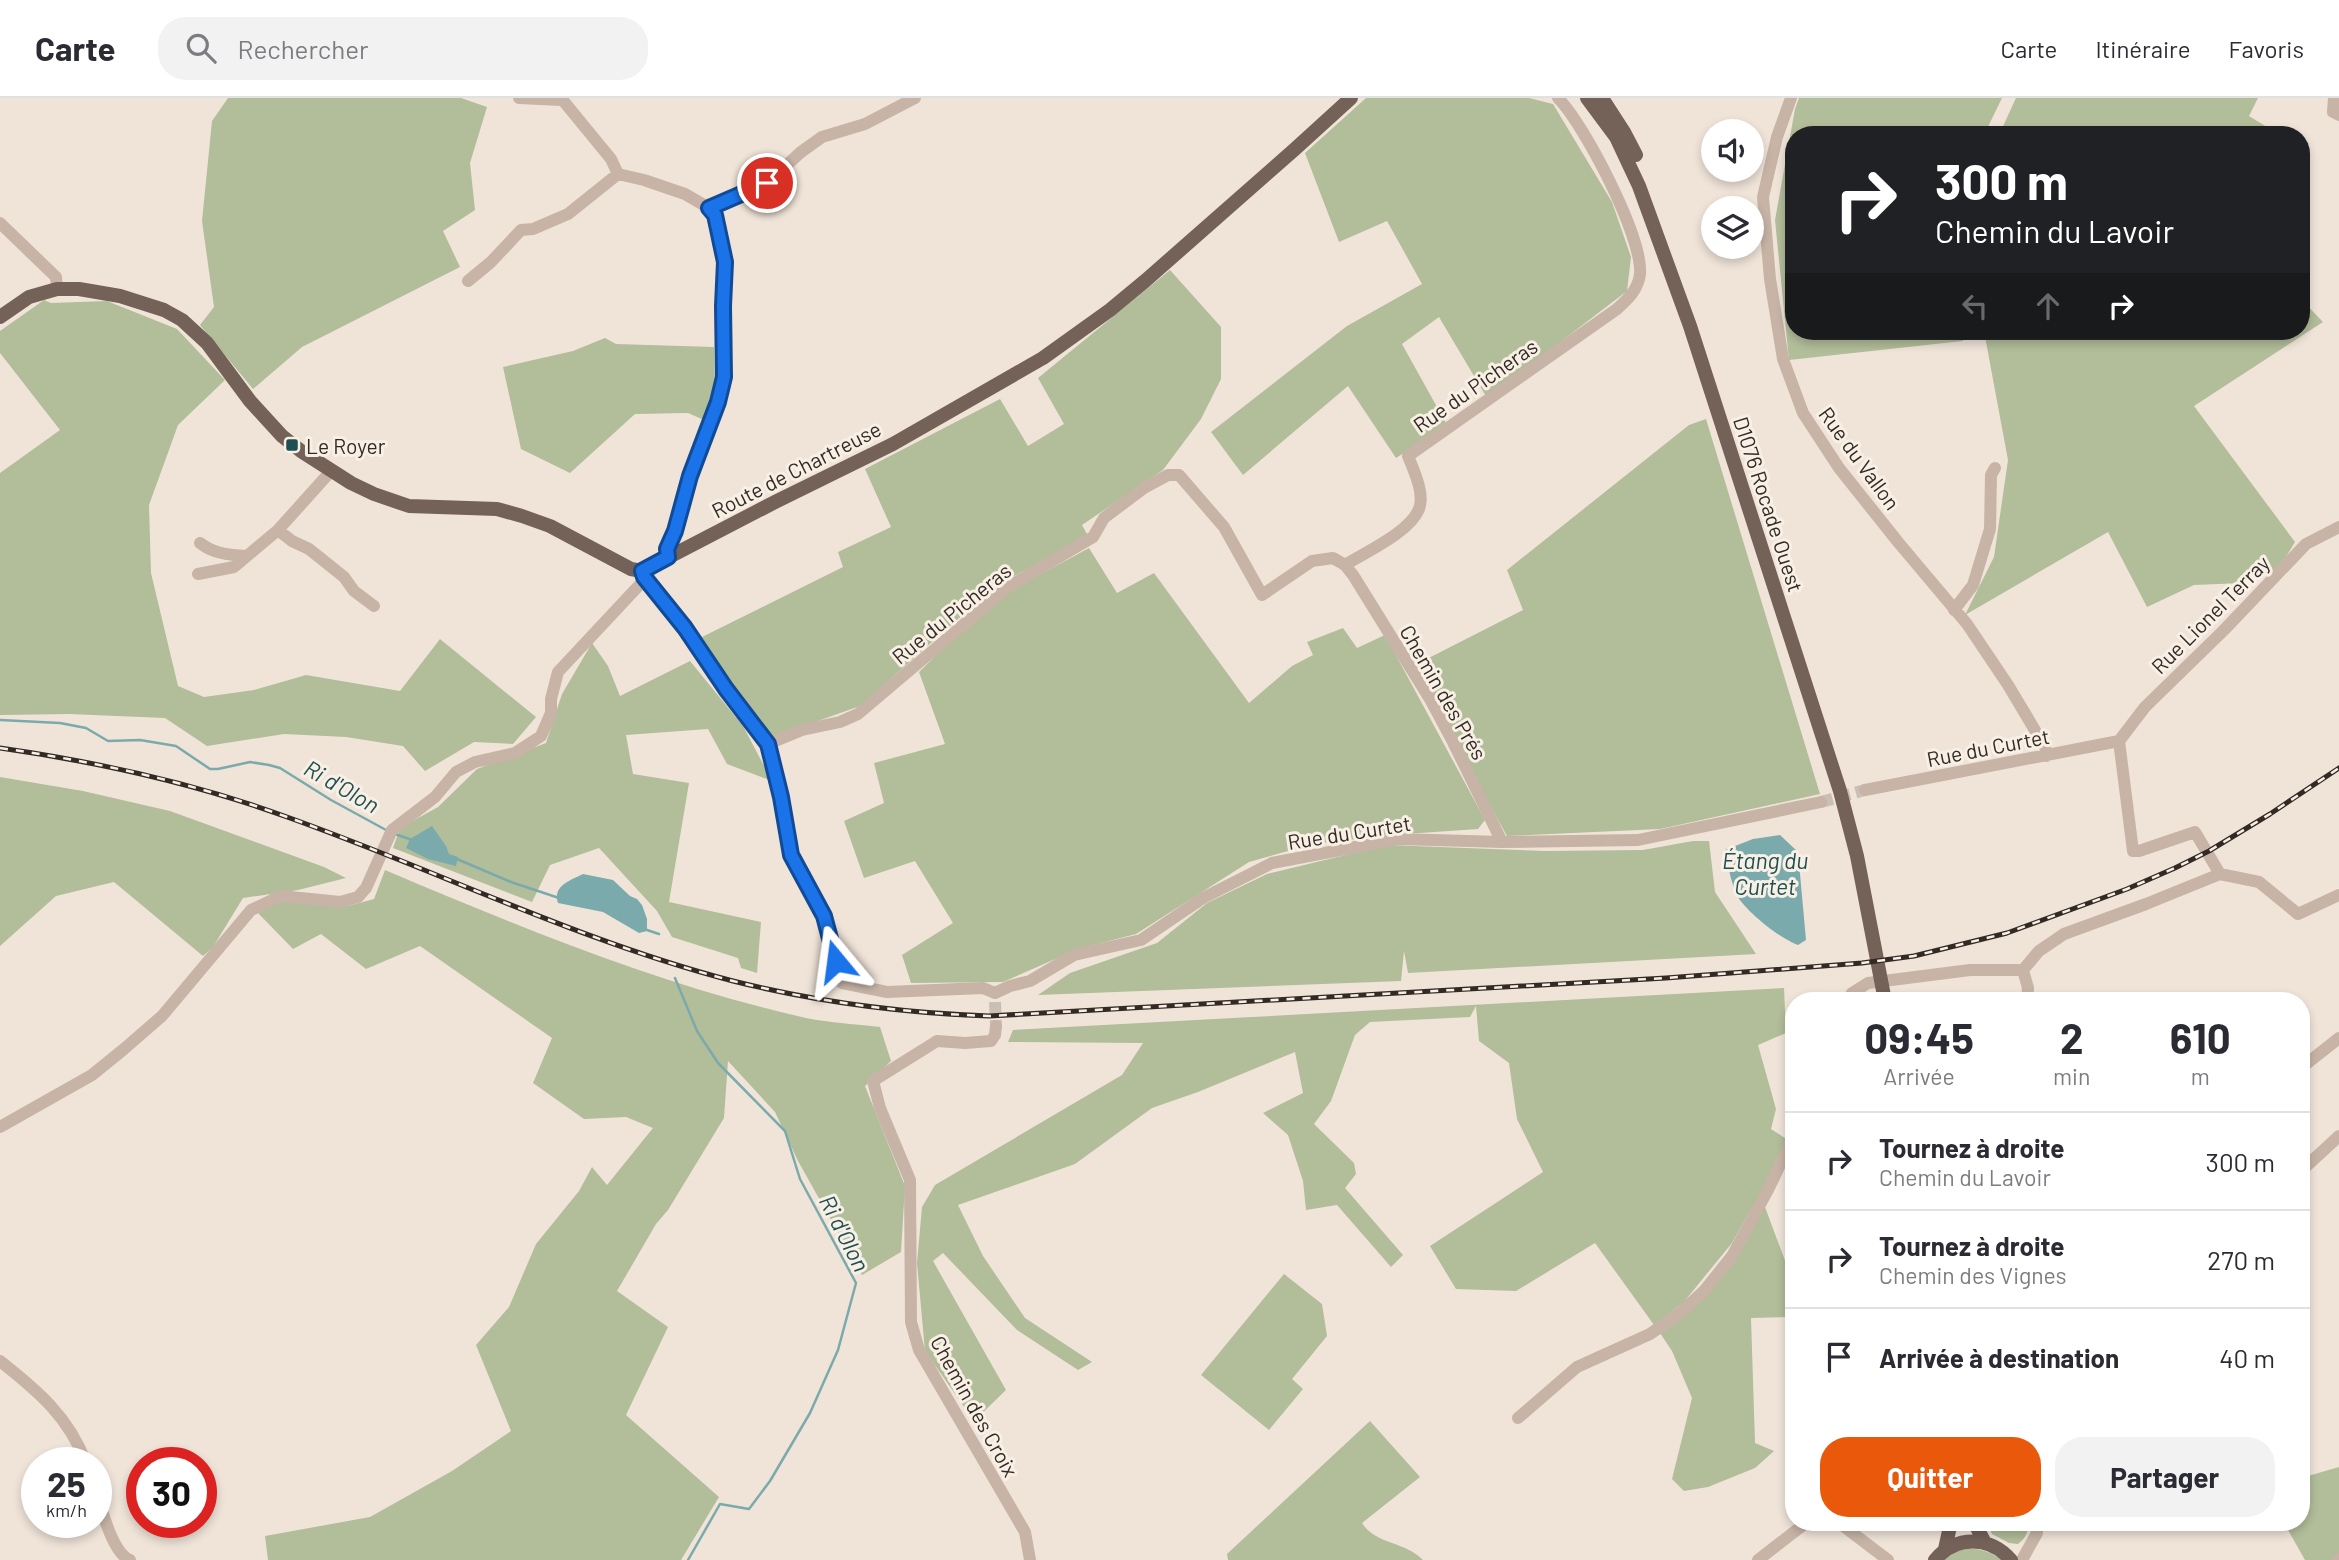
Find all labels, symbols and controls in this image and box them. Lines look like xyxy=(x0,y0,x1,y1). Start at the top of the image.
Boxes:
search box xyxy=(158,17,648,80)
text: Carte xyxy=(35,28,116,68)
icon: search xyxy=(182,29,220,67)
text: Rechercher xyxy=(238,33,368,64)
text: Carte xyxy=(2001,34,2057,63)
text: Itinéraire xyxy=(2095,34,2191,63)
text: Favoris xyxy=(2229,34,2304,63)
map controls xyxy=(1701,119,1764,259)
button: sound xyxy=(1701,119,1764,182)
text: 300 m xyxy=(1935,151,2068,210)
pin xyxy=(737,153,797,213)
icon: right xyxy=(1820,154,1911,245)
icon: arrive xyxy=(748,164,786,202)
button: layers xyxy=(1701,196,1764,259)
text: Chemin du Lavoir xyxy=(1935,211,2174,249)
icon: left xyxy=(1956,287,1994,325)
icon: ahead xyxy=(2029,287,2067,325)
icon: right xyxy=(2102,287,2140,325)
street label: Rue du Picheras xyxy=(1408,333,1542,437)
street label: Rue du Vallon xyxy=(1814,402,1906,514)
street label: D1076 Rocade Ouest xyxy=(1729,413,1809,595)
street label: Route de Chartreuse xyxy=(707,415,885,523)
place label: Le Royer xyxy=(306,433,386,458)
marker: Le Royer xyxy=(284,437,300,453)
street label: Rue Lionel Terray xyxy=(2146,549,2275,678)
street label: Rue du Picheras xyxy=(886,557,1016,669)
street label: Chemin des Prés xyxy=(1395,620,1493,764)
street label: Rue du Curtet xyxy=(1925,723,2051,771)
water label: Ri d'Olon xyxy=(299,753,385,819)
street label: Rue du Curtet xyxy=(1286,810,1412,854)
water label: Étang du Curtet xyxy=(1722,846,1808,900)
position arrow xyxy=(799,924,873,998)
text: 09:45 xyxy=(1864,1012,1974,1062)
text: 2 xyxy=(2060,1012,2084,1062)
text: 610 xyxy=(2170,1012,2231,1062)
text: Arrivée xyxy=(1883,1062,1955,1090)
text: min xyxy=(2053,1062,2090,1090)
text: m xyxy=(2191,1062,2210,1090)
text: Tournez à droite xyxy=(1879,1132,2064,1163)
icon: right xyxy=(1820,1142,1858,1180)
text: 300 m xyxy=(2206,1146,2275,1177)
text: Chemin du Lavoir xyxy=(1879,1163,2051,1191)
water label: Ri d'Olon xyxy=(814,1190,876,1276)
text: Tournez à droite xyxy=(1879,1230,2064,1261)
icon: right xyxy=(1820,1240,1858,1278)
text: 270 m xyxy=(2207,1244,2275,1275)
text: Chemin des Vignes xyxy=(1879,1261,2067,1289)
street label: Chemin des Croix xyxy=(926,1331,1024,1481)
icon: arrive xyxy=(1820,1338,1858,1376)
text: Arrivée à destination xyxy=(1879,1342,2119,1373)
text: 40 m xyxy=(2219,1342,2275,1373)
button: Quitter xyxy=(1820,1437,2041,1517)
button: Partager xyxy=(2055,1437,2275,1517)
speed limit sign: 30 xyxy=(126,1447,217,1538)
text: 25 xyxy=(47,1462,86,1504)
text: km/h xyxy=(46,1499,87,1521)

